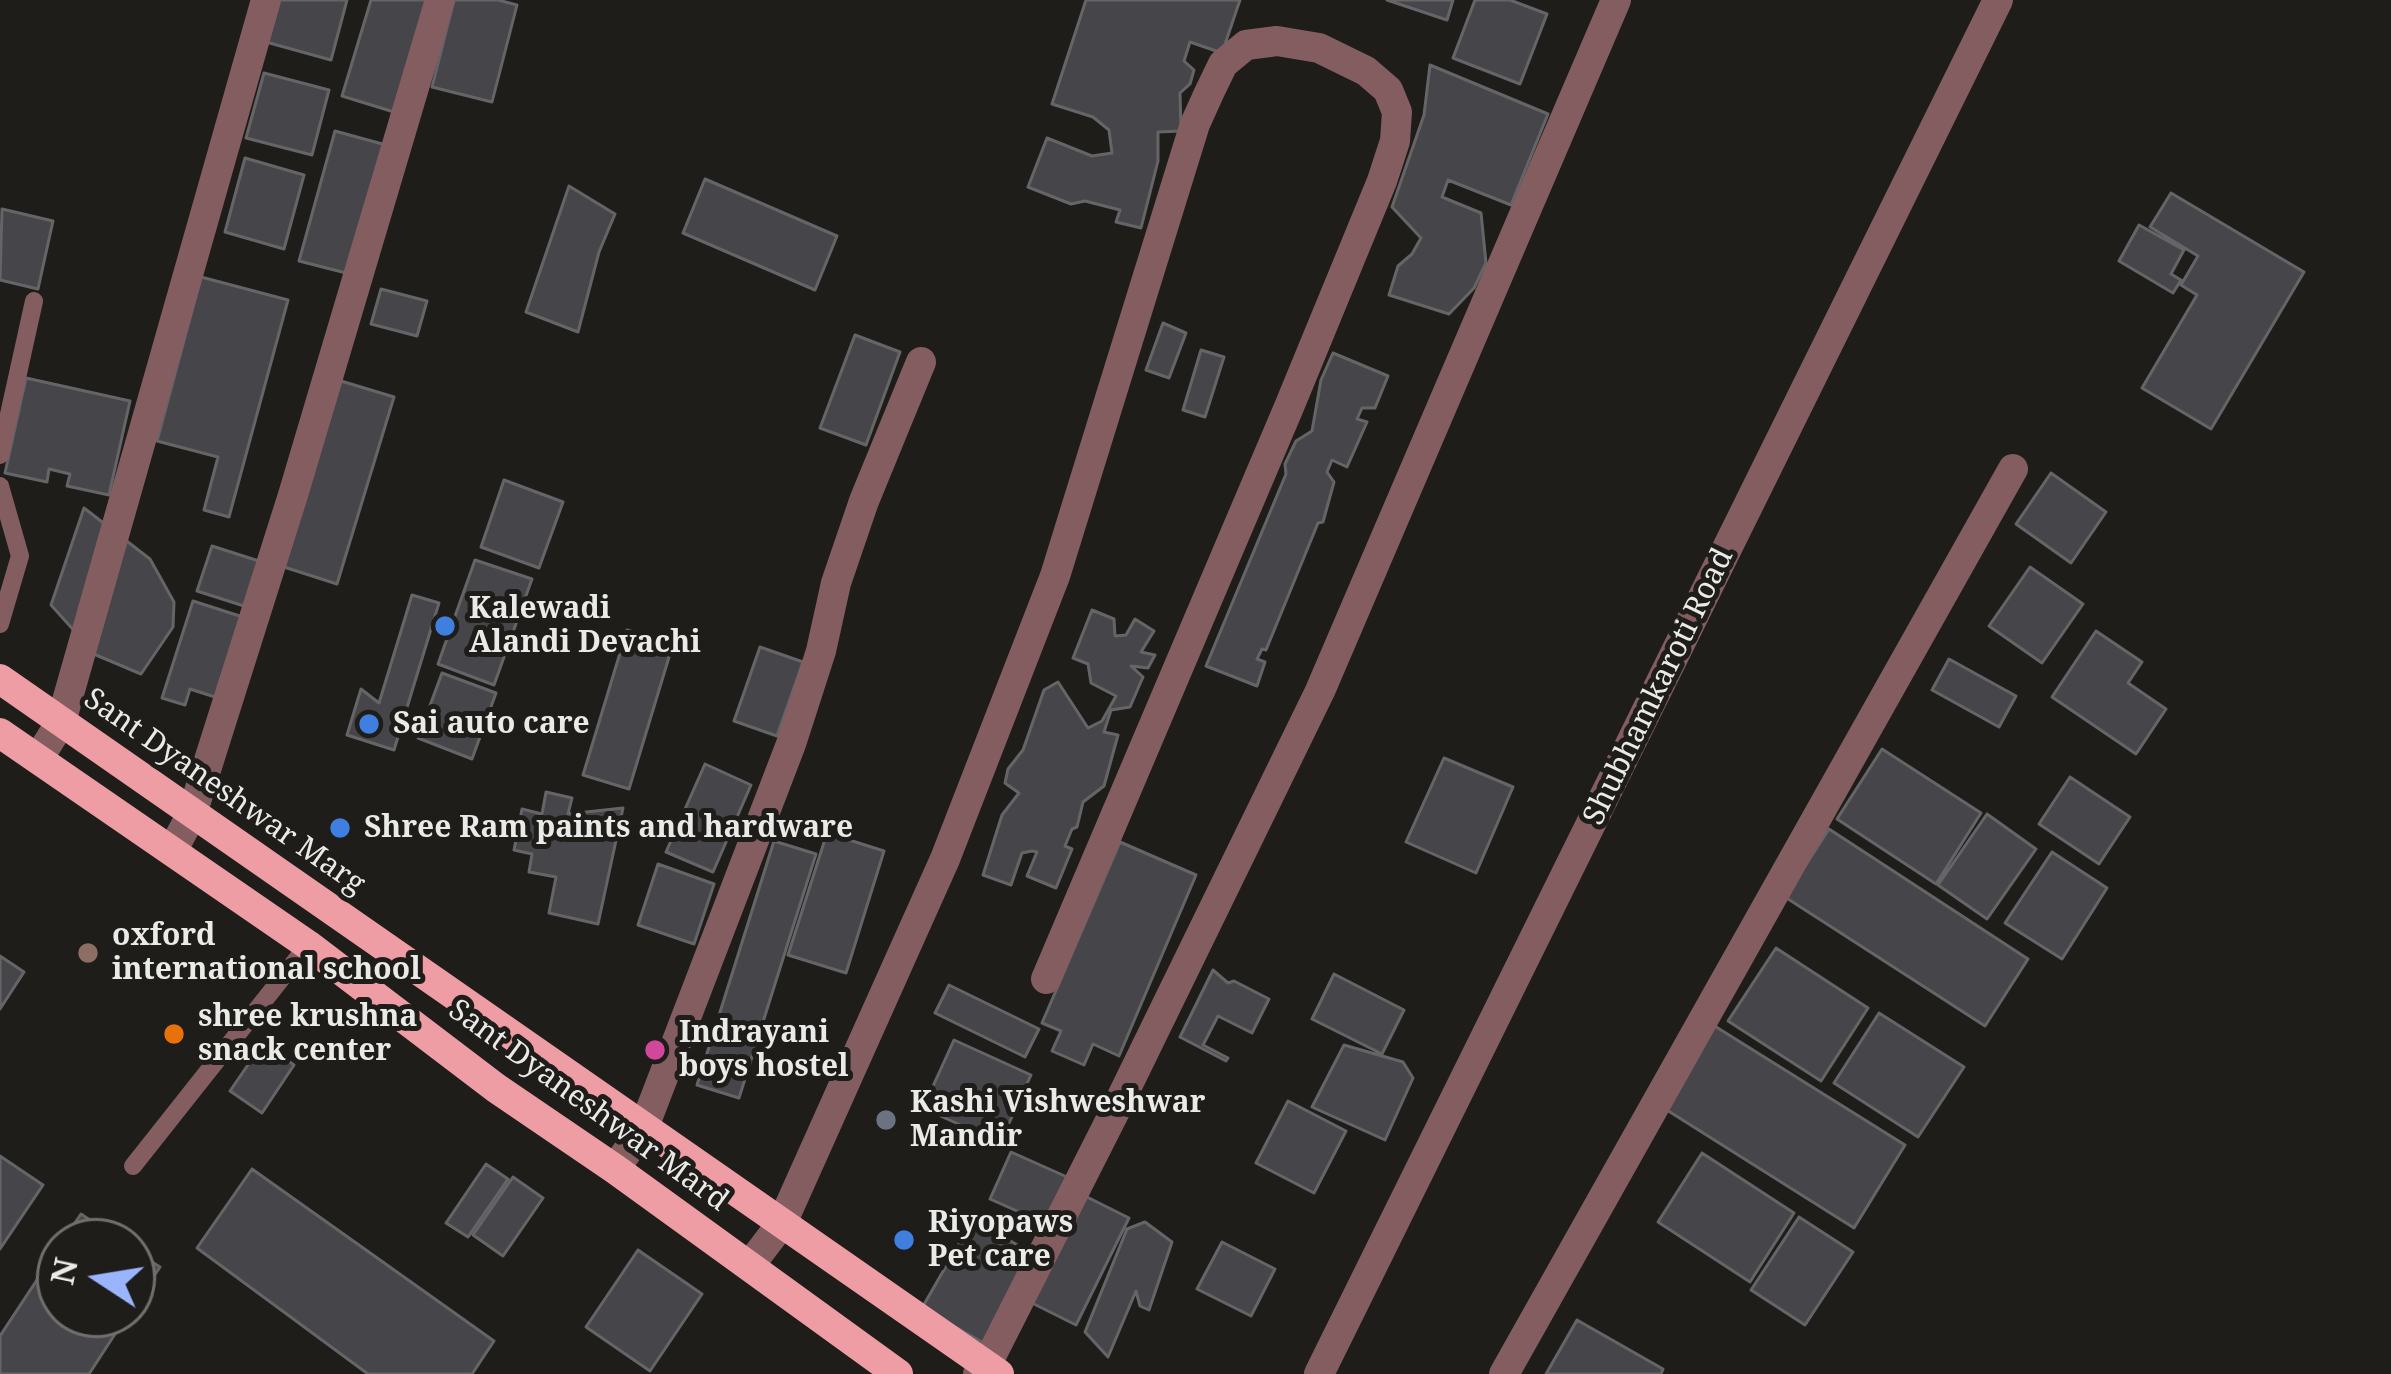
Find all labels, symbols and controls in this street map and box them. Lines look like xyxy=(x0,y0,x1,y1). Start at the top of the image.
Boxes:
street label: Shubhamkaroti Road xyxy=(1576,543,1742,831)
place label: Kalewadi Alandi Devachi xyxy=(469,591,701,662)
marker: Kalewadi Alandi Devachi xyxy=(432,613,458,639)
street label: Sant Dyaneshwar Marg xyxy=(77,681,371,903)
place label: Sai auto care xyxy=(393,706,590,742)
marker: Sai auto care xyxy=(356,711,382,737)
place label: Shree Ram paints and hardware xyxy=(364,810,853,846)
marker: Shree Ram paints and hardware xyxy=(327,815,353,841)
place label: oxford international school xyxy=(112,918,421,988)
marker: oxford international school xyxy=(75,940,101,966)
street label: Sant Dyaneshwar Mard xyxy=(441,992,735,1220)
place label: shree krushna snack center xyxy=(198,999,418,1070)
place label: Indrayani boys hostel xyxy=(679,1015,849,1086)
marker: shree krushna snack center xyxy=(161,1021,187,1047)
marker: Indrayani boys hostel xyxy=(642,1037,668,1063)
place label: Kashi Vishweshwar Mandir xyxy=(910,1085,1205,1156)
marker: Kashi Vishweshwar Mandir xyxy=(873,1107,899,1133)
place label: Riyopaws Pet care xyxy=(928,1205,1073,1276)
north arrow xyxy=(36,1218,156,1338)
marker: Riyopaws Pet care xyxy=(891,1227,917,1253)
text: N xyxy=(39,1254,88,1288)

